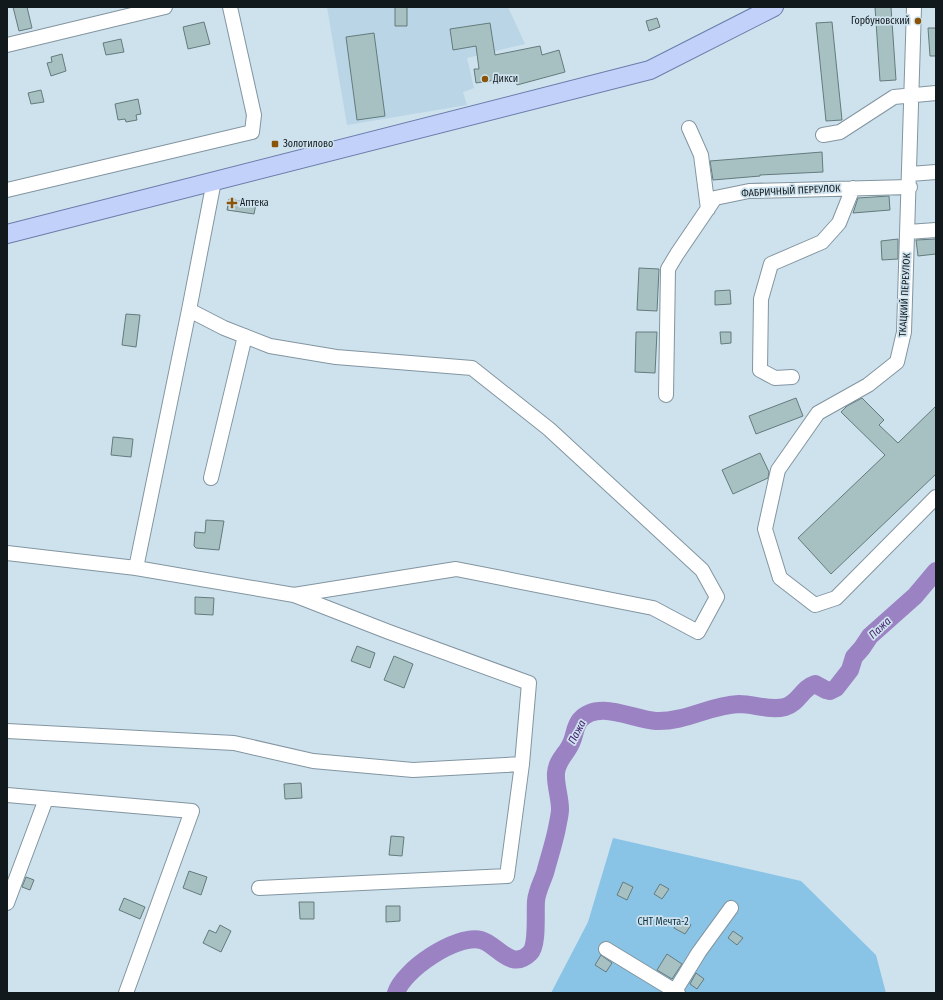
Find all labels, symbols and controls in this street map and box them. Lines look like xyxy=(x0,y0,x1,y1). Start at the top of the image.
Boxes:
place label: Горбуновский xyxy=(851,15,910,27)
marker: Горбуновский xyxy=(913,16,923,26)
place label: Дикси xyxy=(492,73,518,85)
marker: Дикси xyxy=(480,74,490,84)
place label: Золотилово xyxy=(283,138,333,150)
marker: Золотилово xyxy=(270,139,280,149)
street label: ФАБРИЧНЫЙ ПЕРЕУЛОК xyxy=(741,181,842,200)
place label: Аптека xyxy=(240,197,269,209)
marker: Аптека xyxy=(227,198,237,208)
street label: ТКАЦКИЙ ПЕРЕУЛОК xyxy=(896,252,913,337)
water label: Пажа xyxy=(866,614,894,641)
water label: Пажа xyxy=(565,717,589,746)
park label: СНТ Мечта-2 xyxy=(637,916,689,928)

